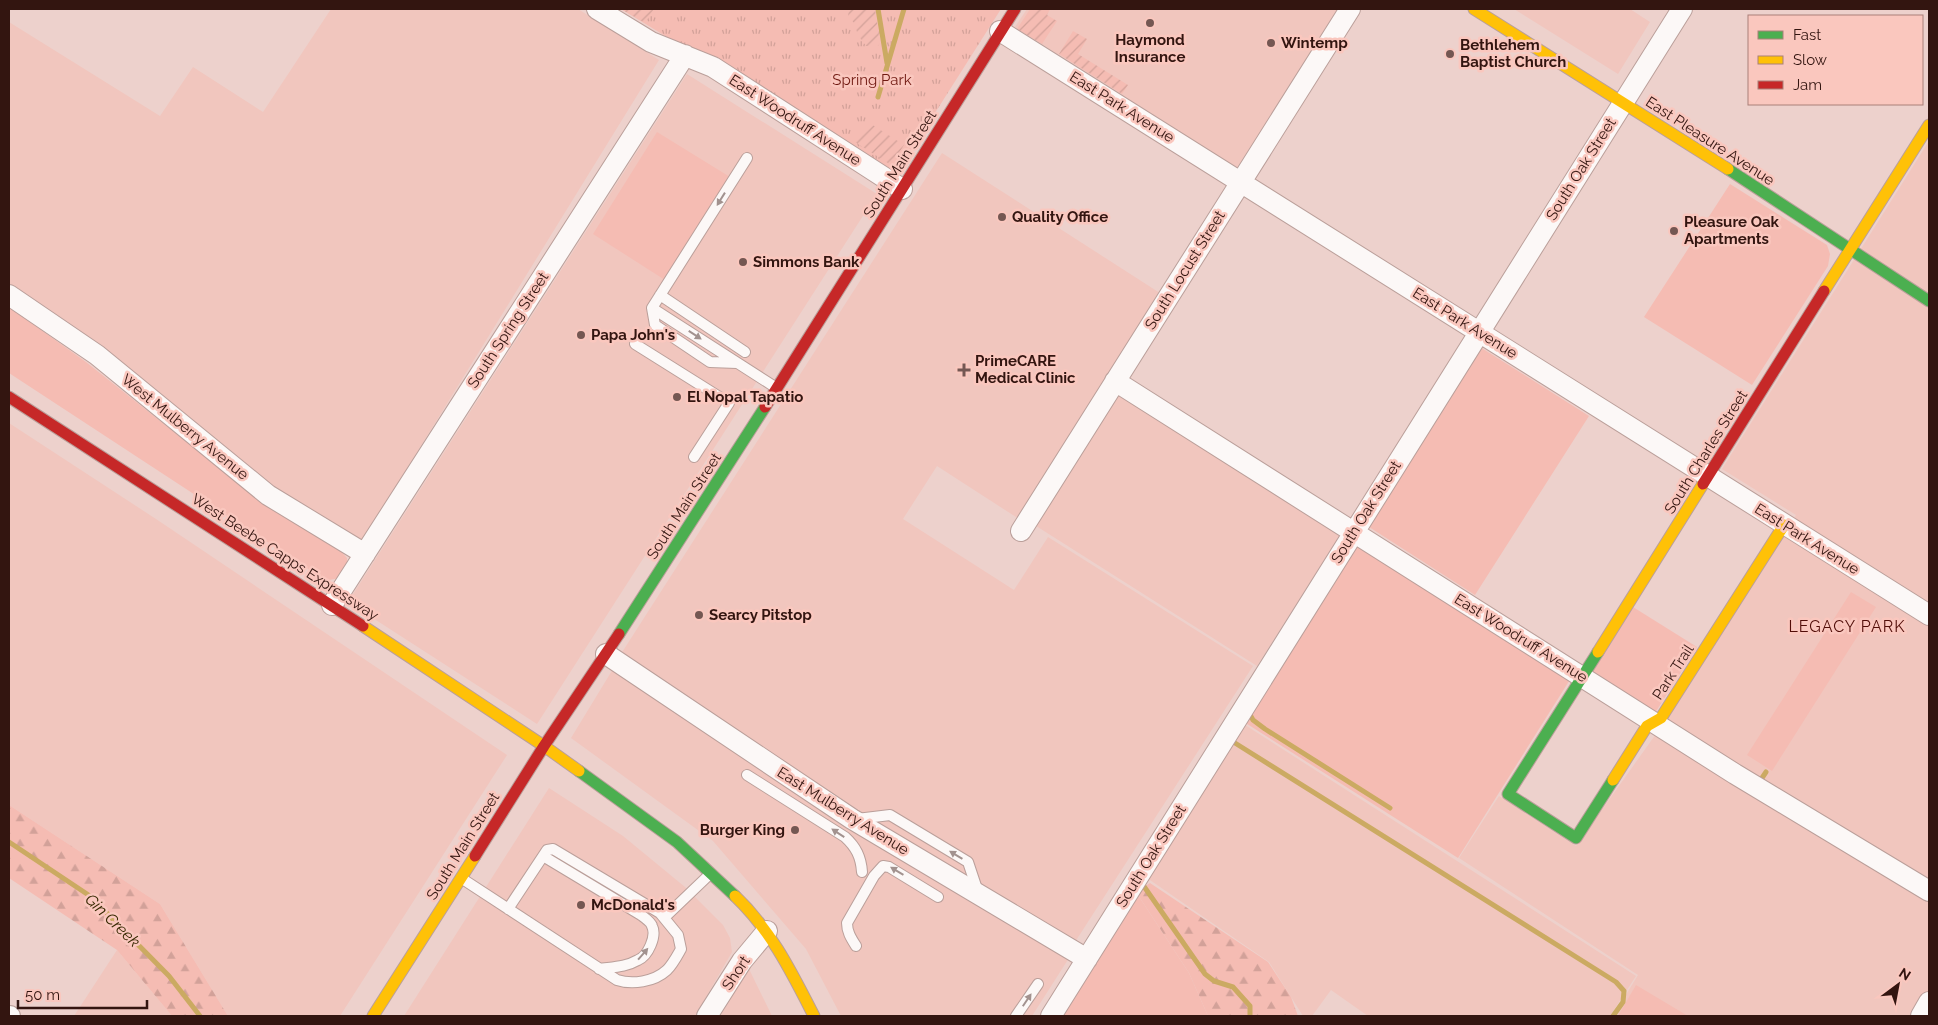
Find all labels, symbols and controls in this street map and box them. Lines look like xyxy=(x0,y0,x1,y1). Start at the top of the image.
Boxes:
legend xyxy=(1748,15,1923,105)
marker: Haymond Insurance xyxy=(1144,17,1156,29)
text: Fast xyxy=(1793,26,1821,44)
place label: Haymond Insurance xyxy=(1115,31,1185,66)
place label: Wintemp xyxy=(1281,34,1348,52)
place label: Bethlehem Baptist Church xyxy=(1460,36,1566,71)
marker: Wintemp xyxy=(1265,37,1277,49)
marker: Bethlehem Baptist Church xyxy=(1444,48,1456,60)
text: Slow xyxy=(1793,51,1827,69)
street label: East Park Avenue xyxy=(1066,68,1178,147)
street label: East Woodruff Avenue xyxy=(726,71,864,169)
park label: Spring Park xyxy=(832,71,912,89)
text: Jam xyxy=(1793,76,1822,94)
street label: East Pleasure Avenue xyxy=(1642,93,1778,189)
street label: South Main Street xyxy=(860,107,940,221)
street label: South Oak Street xyxy=(1542,114,1620,224)
one-way arrow xyxy=(716,192,726,205)
street label: South Locust Street xyxy=(1141,207,1229,333)
place label: Quality Office xyxy=(1012,208,1108,226)
marker: Quality Office xyxy=(996,211,1008,223)
place label: Pleasure Oak Apartments xyxy=(1684,213,1780,248)
marker: Pleasure Oak Apartments xyxy=(1668,225,1680,237)
place label: Simmons Bank xyxy=(753,253,860,271)
marker: Simmons Bank xyxy=(737,256,749,268)
street label: South Spring Street xyxy=(464,269,552,391)
street label: East Park Avenue xyxy=(1409,284,1521,363)
place label: Papa John's xyxy=(591,326,675,344)
marker: Papa John's xyxy=(575,329,587,341)
one-way arrow xyxy=(688,331,702,340)
place label: PrimeCARE Medical Clinic xyxy=(975,352,1076,387)
marker: PrimeCARE Medical Clinic xyxy=(957,363,971,377)
street label: West Mulberry Avenue xyxy=(118,370,252,484)
street label: South Charles Street xyxy=(1661,387,1751,517)
place label: El Nopal Tapatio xyxy=(687,388,803,406)
marker: El Nopal Tapatio xyxy=(671,391,683,403)
street label: South Main Street xyxy=(643,449,725,563)
street label: South Oak Street xyxy=(1327,457,1405,567)
street label: West Beebe Capps Expressway xyxy=(188,490,382,624)
street label: East Park Avenue xyxy=(1751,500,1863,579)
street label: East Woodruff Avenue xyxy=(1451,590,1591,686)
place label: Searcy Pitstop xyxy=(709,606,812,624)
marker: Searcy Pitstop xyxy=(693,609,705,621)
district label: LEGACY PARK xyxy=(1788,617,1906,636)
street label: Park Trail xyxy=(1648,640,1698,703)
street label: East Mulberry Avenue xyxy=(774,763,912,859)
street label: South Main Street xyxy=(423,789,503,903)
street label: South Oak Street xyxy=(1112,801,1190,911)
place label: Burger King xyxy=(700,821,785,839)
marker: Burger King xyxy=(789,824,801,836)
one-way arrow xyxy=(832,828,845,838)
one-way arrow xyxy=(949,851,962,860)
one-way arrow xyxy=(890,867,903,876)
water label: Gin Creek xyxy=(81,890,144,951)
place label: McDonald's xyxy=(591,896,675,914)
marker: McDonald's xyxy=(575,899,587,911)
one-way arrow xyxy=(638,947,649,960)
street label: Short xyxy=(718,953,754,993)
north arrow xyxy=(1873,960,1923,1010)
text: N xyxy=(1896,964,1914,984)
scale bar xyxy=(18,978,146,1010)
text: 50 m xyxy=(25,986,60,1004)
one-way arrow xyxy=(1022,993,1032,1007)

